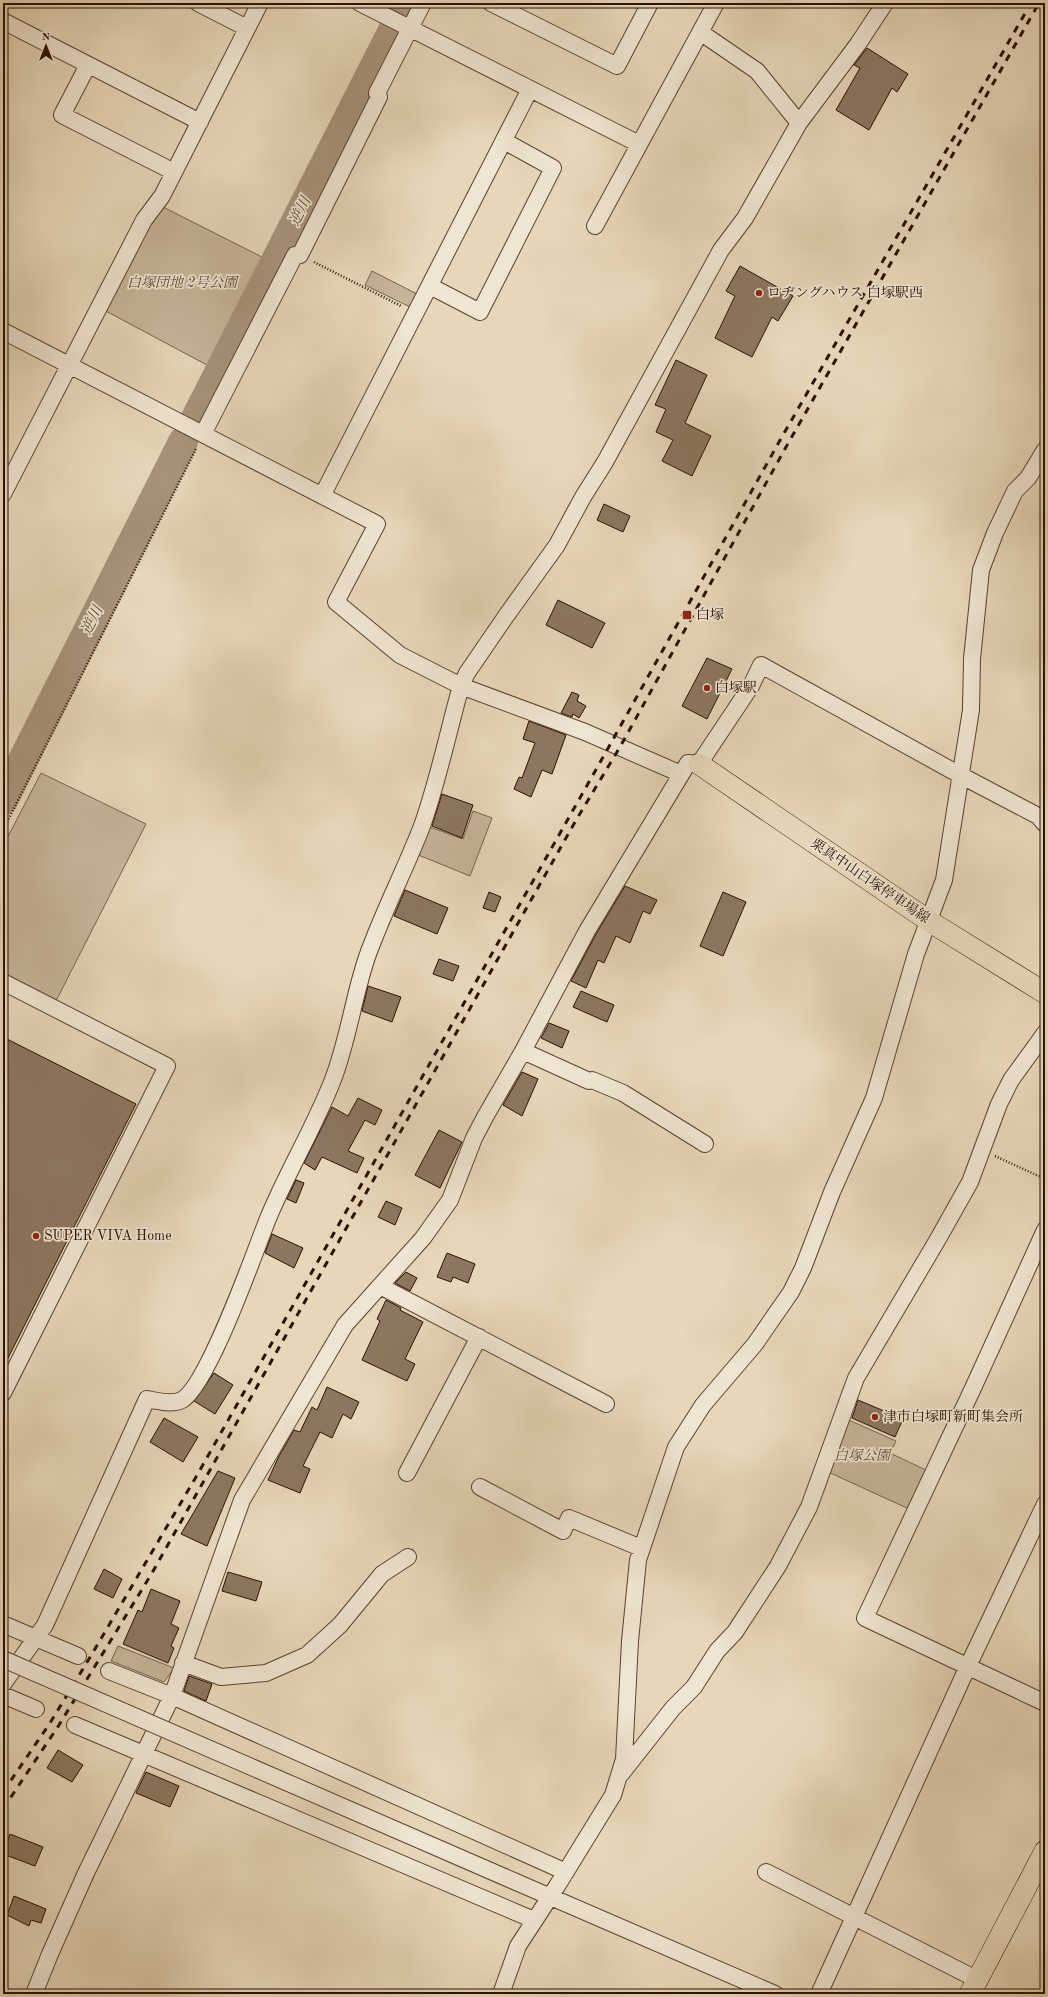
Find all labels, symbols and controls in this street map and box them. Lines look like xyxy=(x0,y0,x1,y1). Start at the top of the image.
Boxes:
north arrow xyxy=(26,26,66,66)
text: N xyxy=(42,32,51,43)
water label: 逆川 xyxy=(286,193,315,229)
park label: 白塚団地 2号公園 xyxy=(127,275,239,290)
place label: ロヂングハウス 白塚駅西 xyxy=(767,285,923,300)
marker: ロヂングハウス 白塚駅西 xyxy=(754,288,764,298)
water label: 逆川 xyxy=(78,602,107,638)
place label: 白塚 xyxy=(696,607,724,622)
marker: 白塚 xyxy=(681,609,693,621)
place label: 白塚駅 xyxy=(715,680,757,695)
marker: 白塚駅 xyxy=(702,683,712,693)
street label: 栗真中山白塚停車場線 xyxy=(808,835,933,926)
place label: SUPER VIVA Home xyxy=(44,1229,172,1243)
marker: SUPER VIVA Home xyxy=(31,1231,41,1241)
place label: 津市白塚町新町集会所 xyxy=(883,1409,1023,1424)
marker: 津市白塚町新町集会所 xyxy=(870,1412,880,1422)
park label: 白塚公園 xyxy=(834,1448,892,1463)

